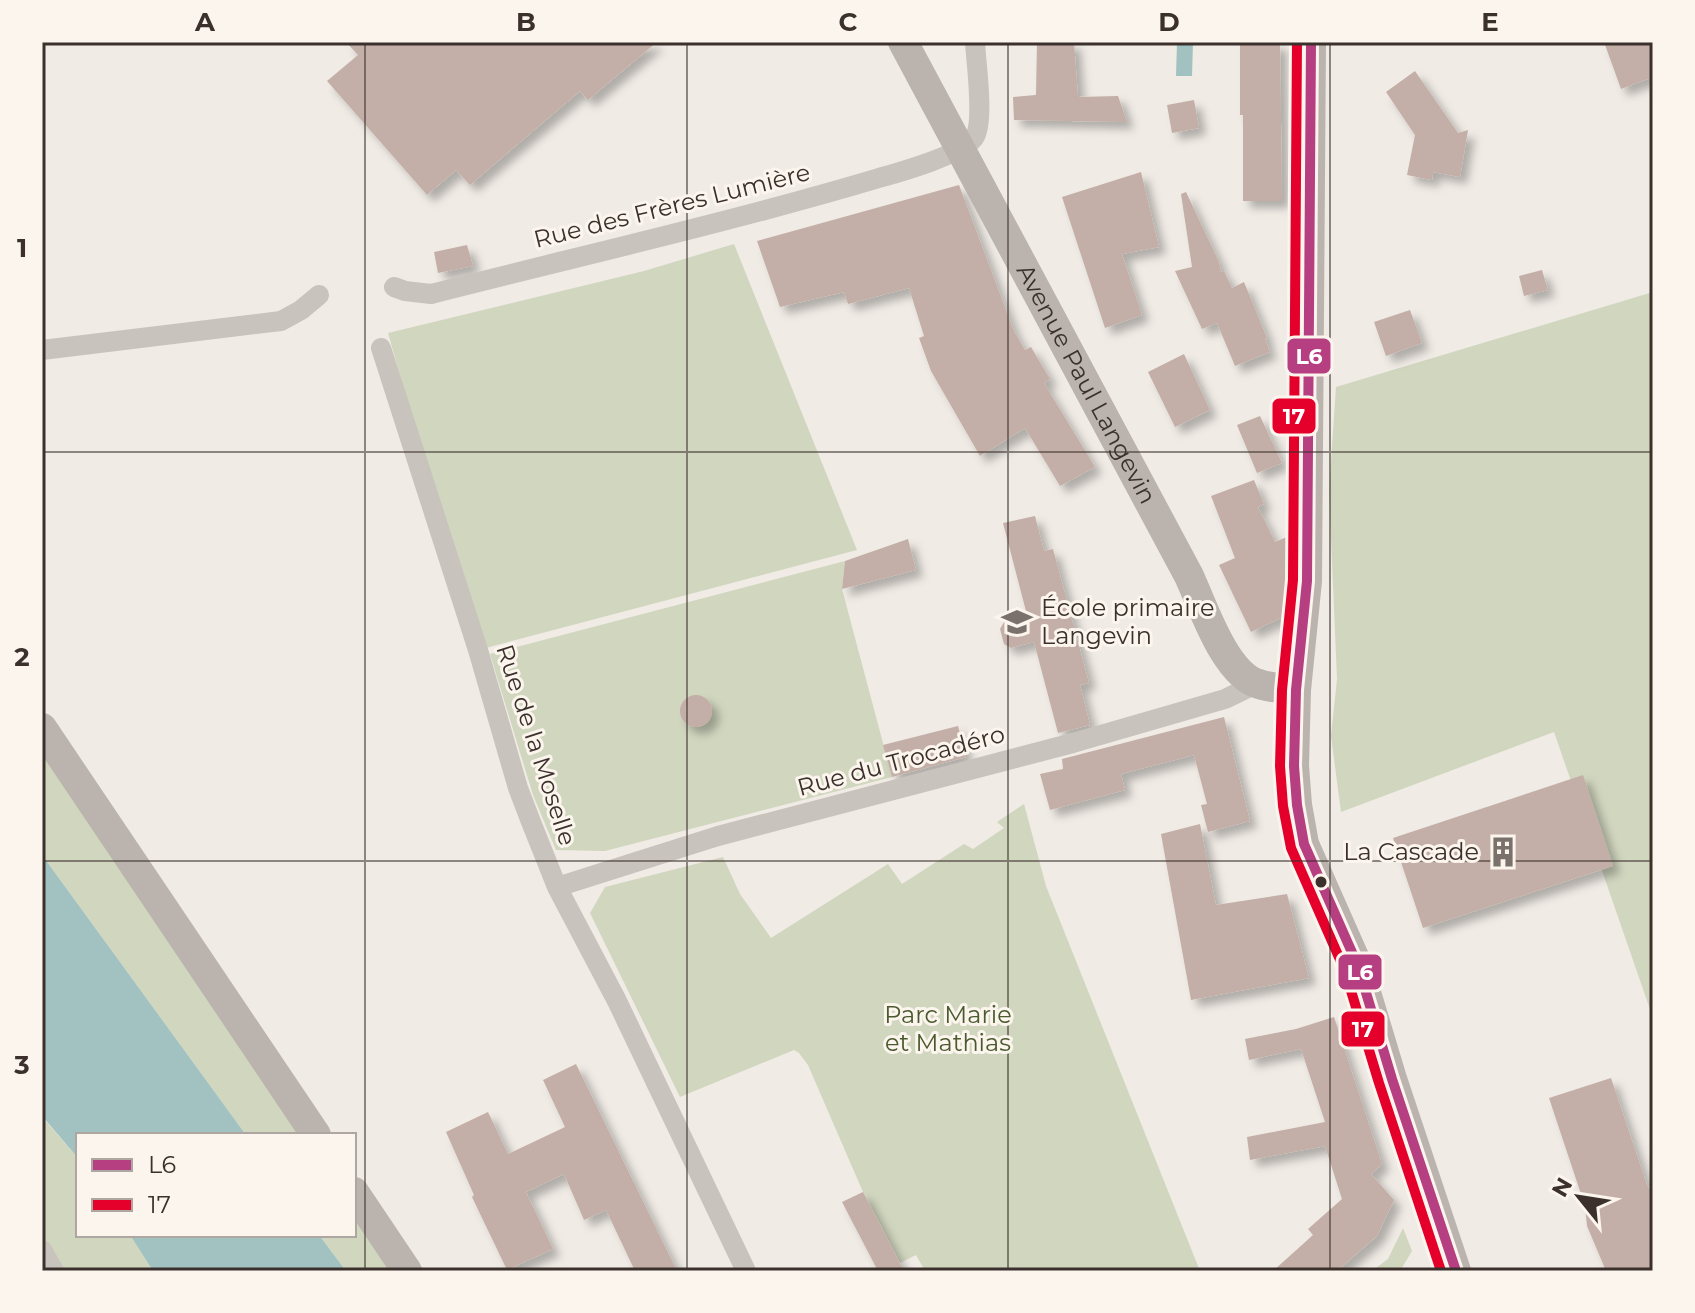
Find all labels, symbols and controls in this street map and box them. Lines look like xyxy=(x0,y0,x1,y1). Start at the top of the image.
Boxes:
text: A xyxy=(194,6,216,38)
text: B xyxy=(516,6,536,38)
text: C xyxy=(839,6,858,38)
text: D xyxy=(1158,6,1180,38)
text: E xyxy=(1481,6,1499,38)
street label: Rue des Frères Lumière xyxy=(531,157,813,254)
text: 1 xyxy=(17,232,27,264)
street label: Avenue Paul Langevin xyxy=(1011,259,1163,509)
line badge: L6 xyxy=(1286,337,1332,375)
text: L6 xyxy=(1296,343,1322,370)
line badge: 17 xyxy=(1271,397,1317,435)
text: 17 xyxy=(1283,403,1305,430)
place label: École primaire Langevin xyxy=(1041,593,1215,650)
school or university icon: École primaire Langevin xyxy=(1000,605,1034,639)
text: 2 xyxy=(14,641,30,673)
street label: Rue de la Moselle xyxy=(490,641,583,849)
street label: Rue du Trocadéro xyxy=(794,719,1008,802)
building icon: La Cascade xyxy=(1486,835,1520,869)
place label: La Cascade xyxy=(1343,837,1479,866)
unlabelled marker xyxy=(1313,874,1329,890)
line badge: L6 xyxy=(1337,953,1383,991)
text: L6 xyxy=(1347,959,1373,986)
park label: Parc Marie et Mathias xyxy=(884,1000,1012,1057)
line badge: 17 xyxy=(1340,1010,1386,1048)
text: 17 xyxy=(1352,1016,1374,1043)
text: 3 xyxy=(13,1049,30,1081)
legend xyxy=(76,1133,356,1237)
text: L6 xyxy=(148,1150,176,1179)
north arrow xyxy=(1539,1157,1619,1237)
text: N xyxy=(1546,1173,1578,1202)
text: 17 xyxy=(148,1190,171,1219)

